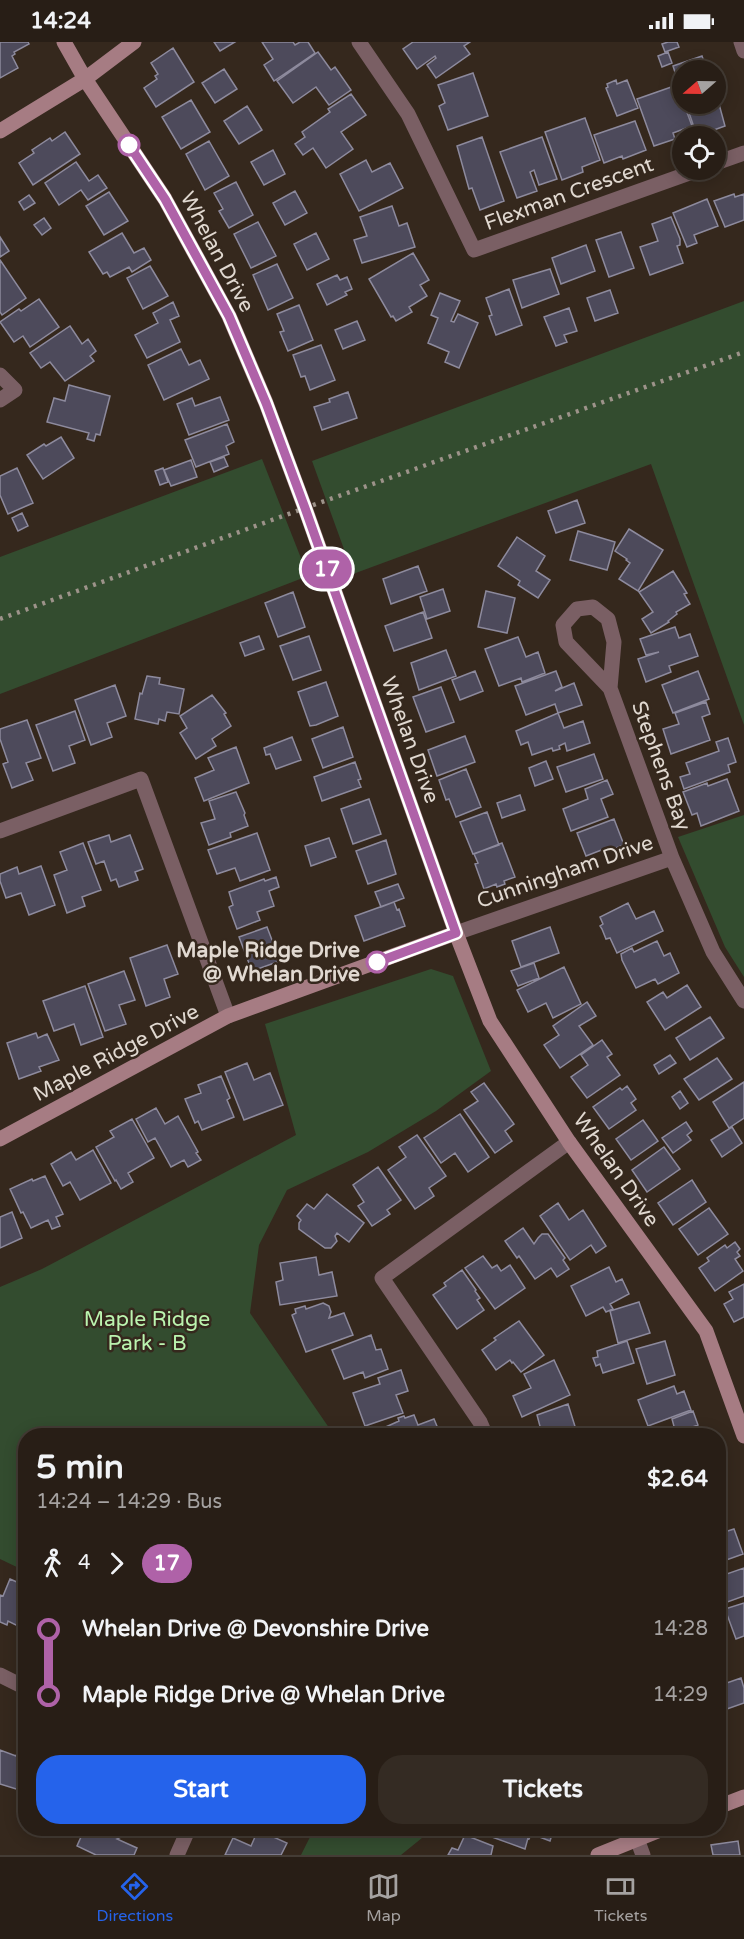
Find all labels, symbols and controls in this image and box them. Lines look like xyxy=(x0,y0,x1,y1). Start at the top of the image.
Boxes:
text: 14:24 xyxy=(30,8,91,34)
north arrow xyxy=(672,60,726,114)
map controls xyxy=(672,60,726,180)
button: locate xyxy=(672,126,726,180)
unlabelled marker xyxy=(118,134,140,156)
street label: Flexman Crescent xyxy=(481,152,657,236)
street label: Whelan Drive xyxy=(175,187,259,317)
line badge: 17 xyxy=(300,550,354,588)
text: 17 xyxy=(314,557,340,582)
street label: Whelan Drive xyxy=(376,673,445,807)
street label: Stephens Bay xyxy=(626,698,696,834)
street label: Cunningham Drive xyxy=(473,830,657,914)
place label: Maple Ridge Drive @ Whelan Drive xyxy=(176,938,360,987)
marker: Maple Ridge Drive @ Whelan Drive xyxy=(366,951,388,973)
street label: Maple Ridge Drive xyxy=(29,999,203,1107)
street label: Whelan Drive xyxy=(568,1108,664,1232)
park label: Maple Ridge Park - B xyxy=(84,1307,210,1356)
text: 5 min xyxy=(36,1448,124,1487)
text: $2.64 xyxy=(647,1466,708,1492)
text: 14:24 – 14:29 · Bus xyxy=(36,1490,222,1514)
icon: walk xyxy=(36,1547,69,1580)
icon: forward xyxy=(100,1547,133,1580)
text: 4 xyxy=(78,1551,91,1575)
text: 17 xyxy=(154,1551,180,1576)
text: Whelan Drive @ Devonshire Drive xyxy=(82,1616,429,1642)
text: 14:28 xyxy=(653,1617,708,1641)
text: Maple Ridge Drive @ Whelan Drive xyxy=(82,1682,445,1708)
text: 14:29 xyxy=(653,1683,708,1707)
button: Start xyxy=(36,1755,366,1824)
button: Tickets xyxy=(378,1755,708,1824)
tab: Directions xyxy=(97,1870,173,1926)
tab: Map xyxy=(366,1870,401,1926)
tab: Tickets xyxy=(594,1870,647,1926)

